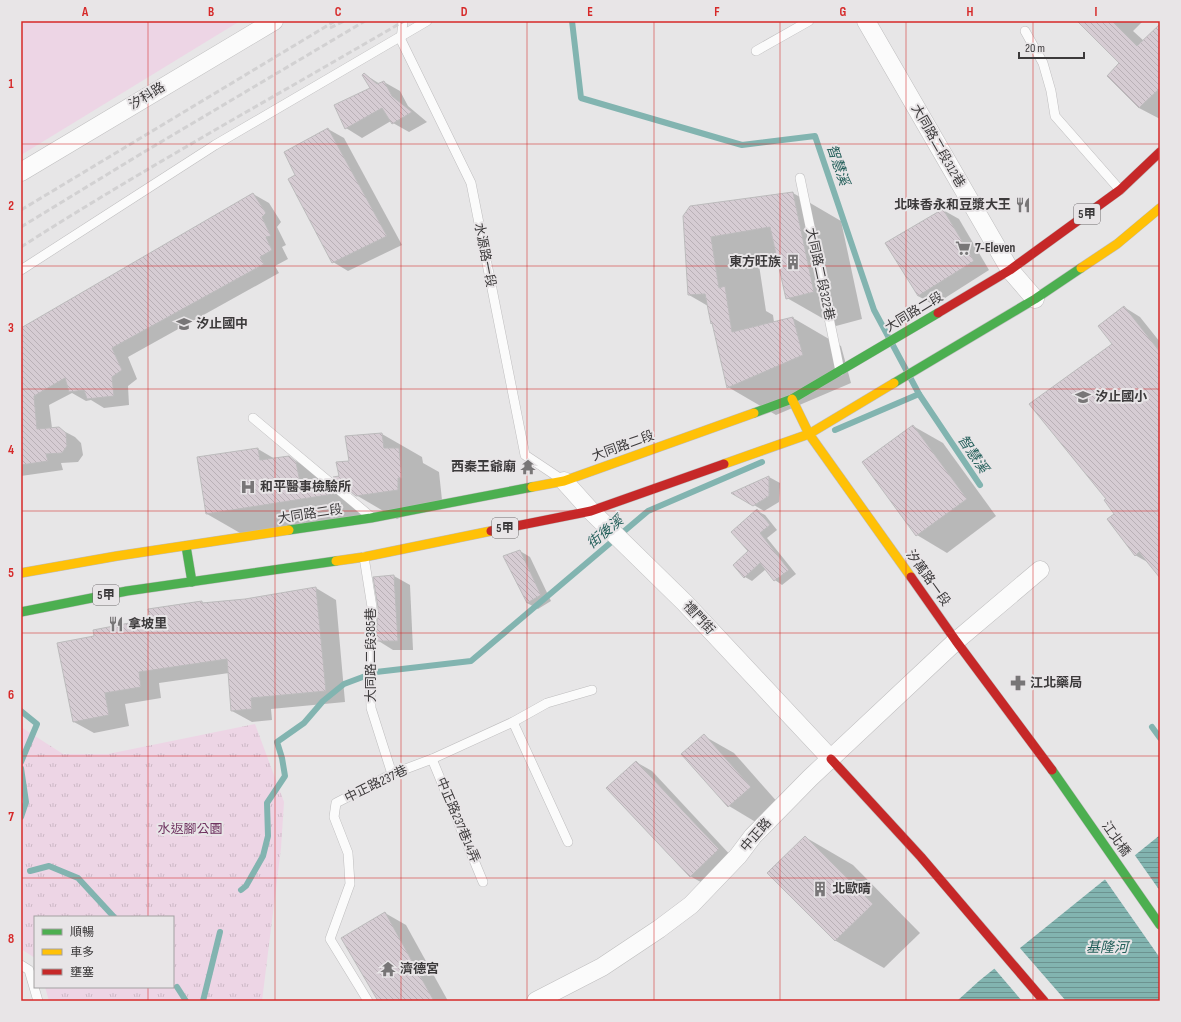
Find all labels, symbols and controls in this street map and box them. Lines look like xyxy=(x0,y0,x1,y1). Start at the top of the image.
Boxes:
text: A xyxy=(81,4,89,20)
text: B xyxy=(208,4,214,20)
text: C xyxy=(335,4,342,20)
text: D xyxy=(461,4,468,20)
text: E xyxy=(587,4,593,20)
text: F xyxy=(714,4,720,20)
text: G xyxy=(840,4,847,20)
text: H xyxy=(967,4,974,20)
text: I xyxy=(1095,4,1098,20)
scale bar xyxy=(1019,34,1084,60)
text: 20 m xyxy=(1025,41,1045,56)
text: 1 xyxy=(8,76,14,92)
street label: 汐科路 xyxy=(126,79,168,113)
street label: 大同路二段312巷 xyxy=(908,102,968,190)
water label: 智慧溪 xyxy=(823,142,854,190)
restaurant icon: 北味香永和豆漿大王 xyxy=(1014,196,1032,214)
place label: 北味香永和豆漿大王 xyxy=(894,197,1011,213)
text: 2 xyxy=(8,198,14,214)
road number: 5甲 xyxy=(1074,204,1100,224)
street label: 水源路一段 xyxy=(471,222,499,288)
street label: 大同路二段322巷 xyxy=(802,226,838,322)
supermarket icon: 7-Eleven xyxy=(954,239,972,257)
place label: 7-Eleven xyxy=(975,240,1016,256)
building icon: 東方旺族 xyxy=(784,253,802,271)
place label: 東方旺族 xyxy=(729,254,781,270)
street label: 大同路二段 xyxy=(882,288,946,336)
school or university icon: 汐止國中 xyxy=(175,315,193,333)
place label: 汐止國中 xyxy=(196,316,248,332)
text: 3 xyxy=(8,320,14,336)
school or university icon: 汐止國小 xyxy=(1074,388,1092,406)
place label: 汐止國小 xyxy=(1095,389,1148,405)
street label: 大同路二段 xyxy=(590,427,656,465)
water label: 智慧溪 xyxy=(954,432,993,478)
text: 4 xyxy=(8,442,14,458)
temple icon: 西秦王爺廟 xyxy=(519,458,537,476)
place label: 西秦王爺廟 xyxy=(451,459,516,475)
hospital icon: 和平醫事檢驗所 xyxy=(239,478,257,496)
place label: 和平醫事檢驗所 xyxy=(260,479,351,495)
street label: 大同路二段 xyxy=(277,501,343,527)
water label: 街後溪 xyxy=(583,511,628,552)
road number: 5甲 xyxy=(492,518,518,538)
street label: 汐萬路一段 xyxy=(902,547,954,609)
text: 5 xyxy=(8,565,14,581)
road number: 5甲 xyxy=(93,585,119,605)
street label: 禮門街 xyxy=(680,598,718,638)
street label: 大同路二段385巷 xyxy=(363,608,379,702)
restaurant icon: 拿坡里 xyxy=(107,615,125,633)
place label: 拿坡里 xyxy=(128,616,167,632)
pharmacy icon: 江北藥局 xyxy=(1009,674,1027,692)
place label: 江北藥局 xyxy=(1030,675,1082,691)
text: 6 xyxy=(8,687,14,703)
street label: 中正路237巷 xyxy=(342,762,410,806)
street label: 中正路237巷14弄 xyxy=(433,775,483,865)
text: 7 xyxy=(8,809,14,825)
street label: 中正路 xyxy=(737,815,775,855)
street label: 江北橋 xyxy=(1098,818,1134,860)
park label: 水返腳公園 xyxy=(157,821,223,837)
building icon: 北歐晴 xyxy=(811,880,829,898)
place label: 北歐晴 xyxy=(832,881,871,897)
legend xyxy=(34,916,174,988)
text: 順暢 xyxy=(70,925,94,940)
text: 8 xyxy=(8,931,14,947)
water label: 基隆河 xyxy=(1086,939,1131,956)
text: 車多 xyxy=(70,945,94,960)
temple icon: 濟德宮 xyxy=(379,960,397,978)
place label: 濟德宮 xyxy=(400,961,439,977)
text: 壅塞 xyxy=(70,965,94,980)

